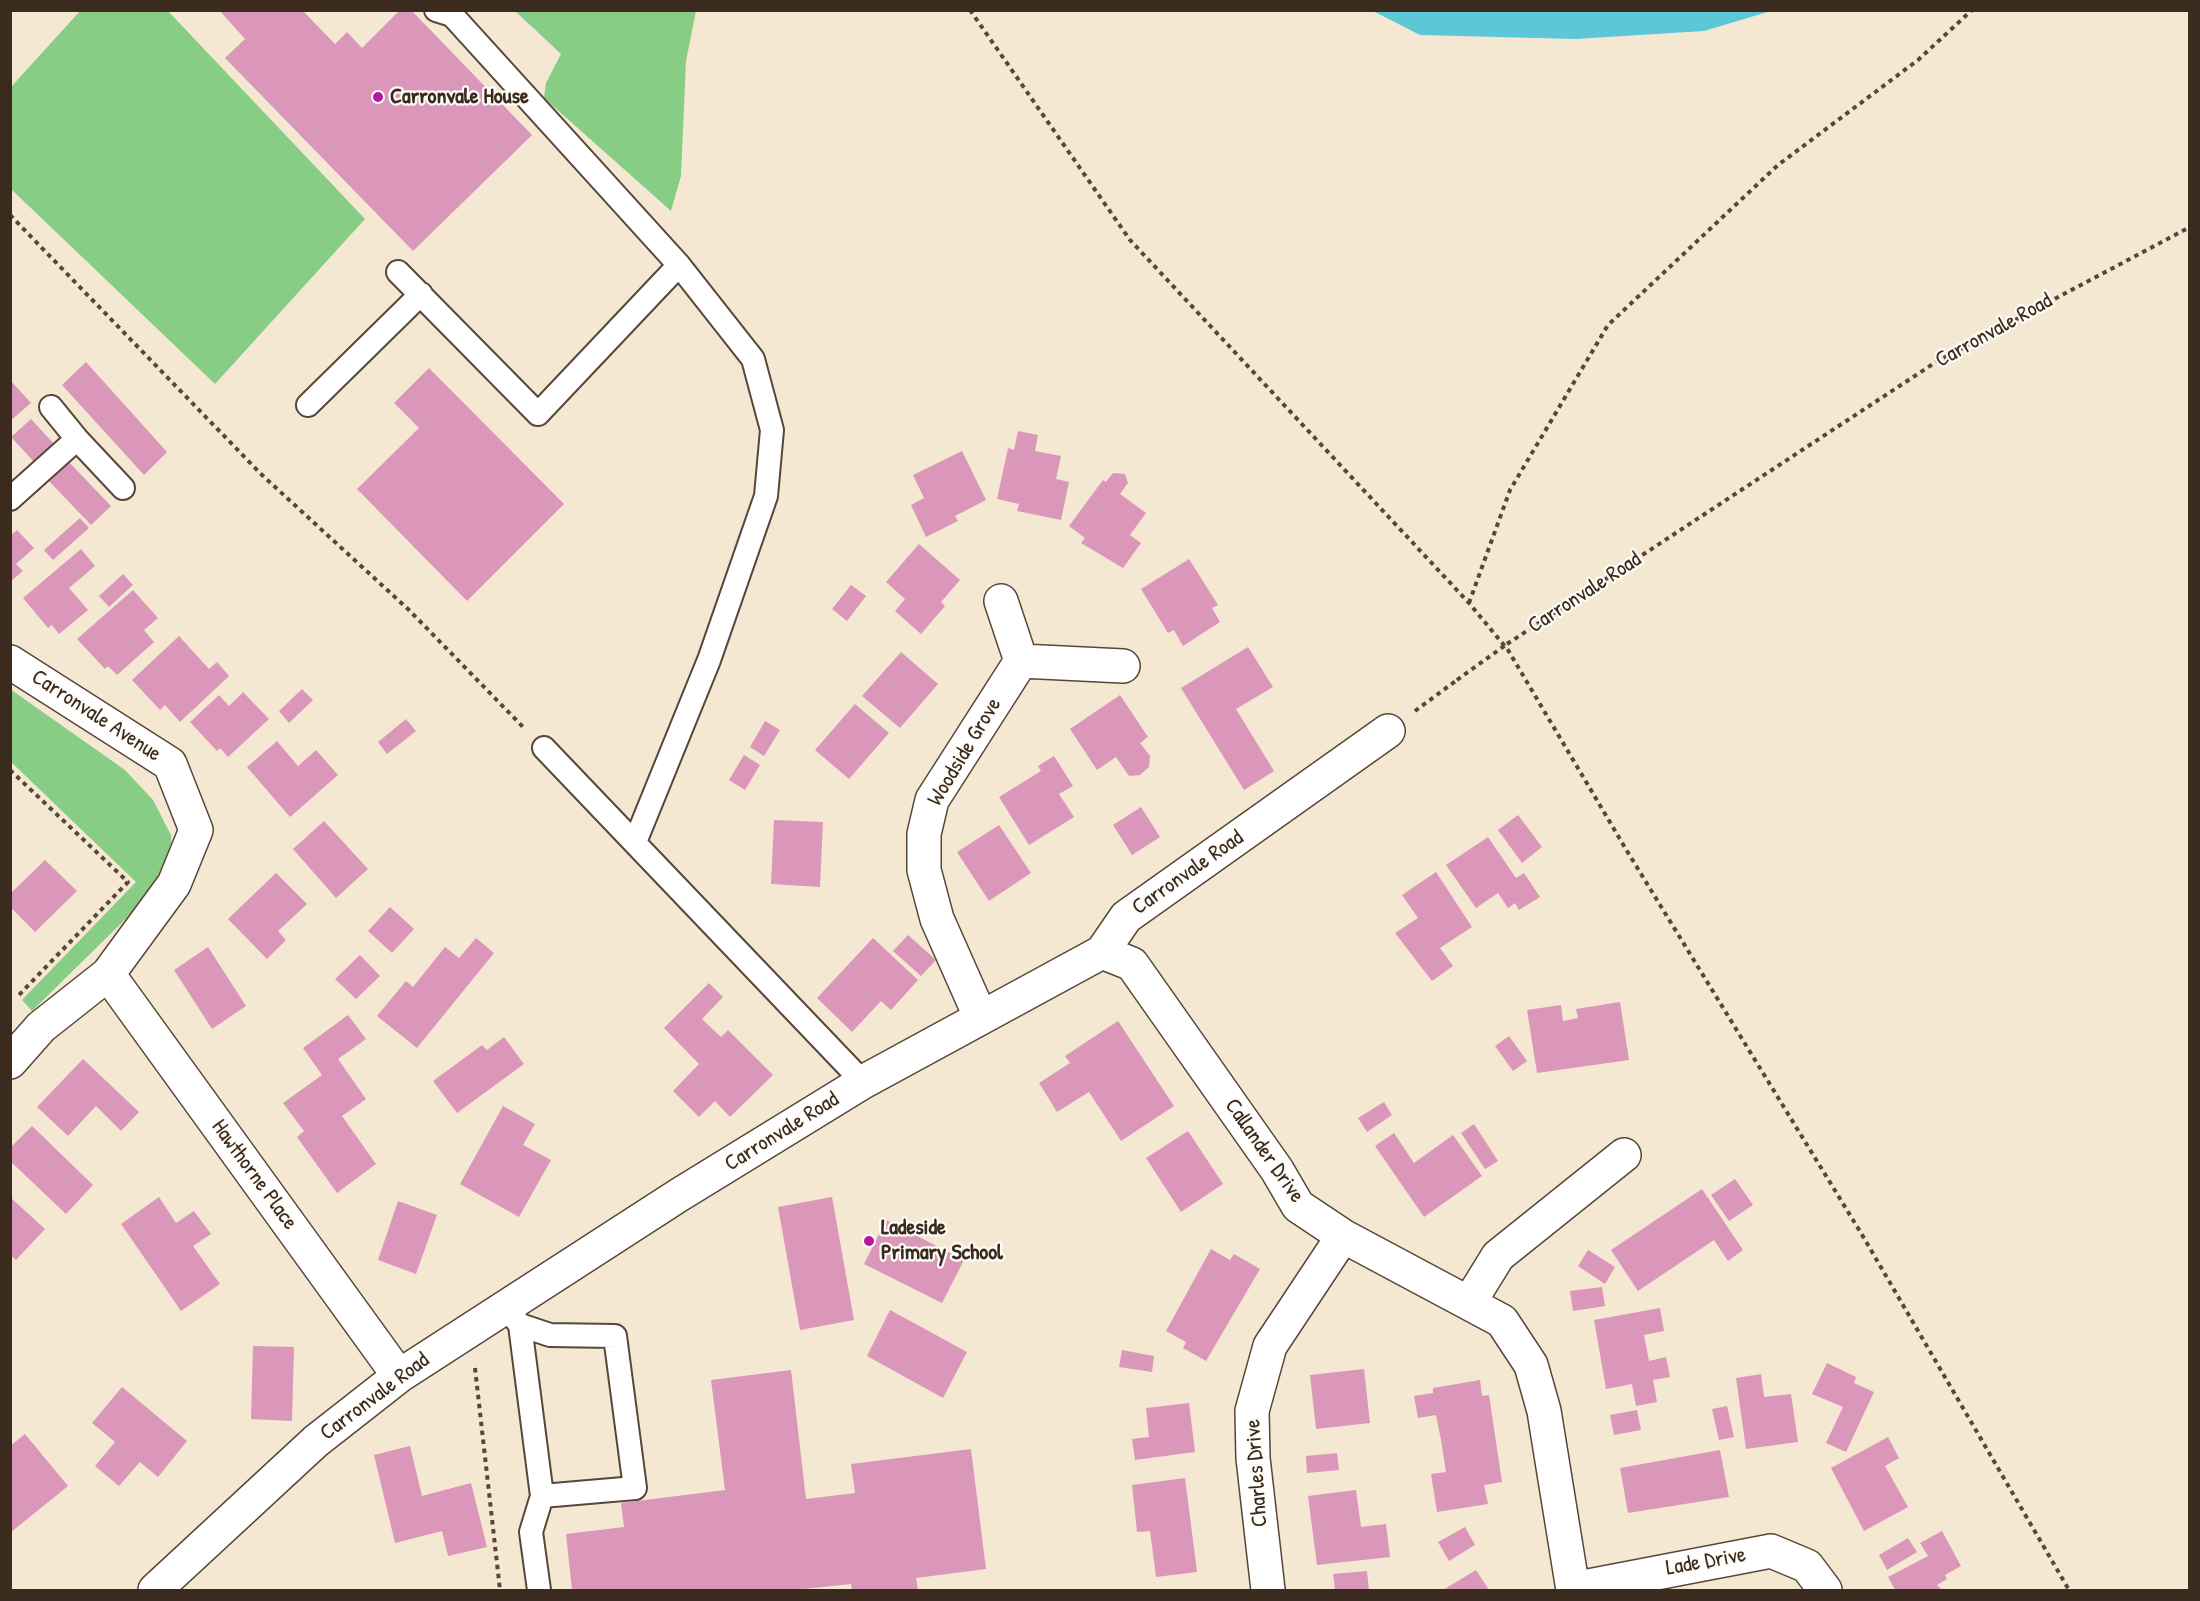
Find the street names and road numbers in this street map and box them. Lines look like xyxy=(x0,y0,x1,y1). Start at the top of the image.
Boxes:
street label: Carronvale Road xyxy=(1931,288,2057,374)
street label: Carronvale Road xyxy=(1523,547,1647,639)
street label: Carronvale Avenue xyxy=(26,664,166,768)
street label: Woodside Grove xyxy=(922,693,1008,811)
street label: Carronvale Road xyxy=(1127,825,1249,921)
street label: Carronvale Road xyxy=(720,1086,844,1178)
street label: Callander Drive xyxy=(1218,1094,1310,1208)
street label: Hawthorne Place xyxy=(205,1115,303,1235)
street label: Carronvale Road xyxy=(315,1347,435,1447)
street label: Charles Drive xyxy=(1240,1418,1274,1528)
street label: Lade Drive xyxy=(1664,1542,1748,1582)

